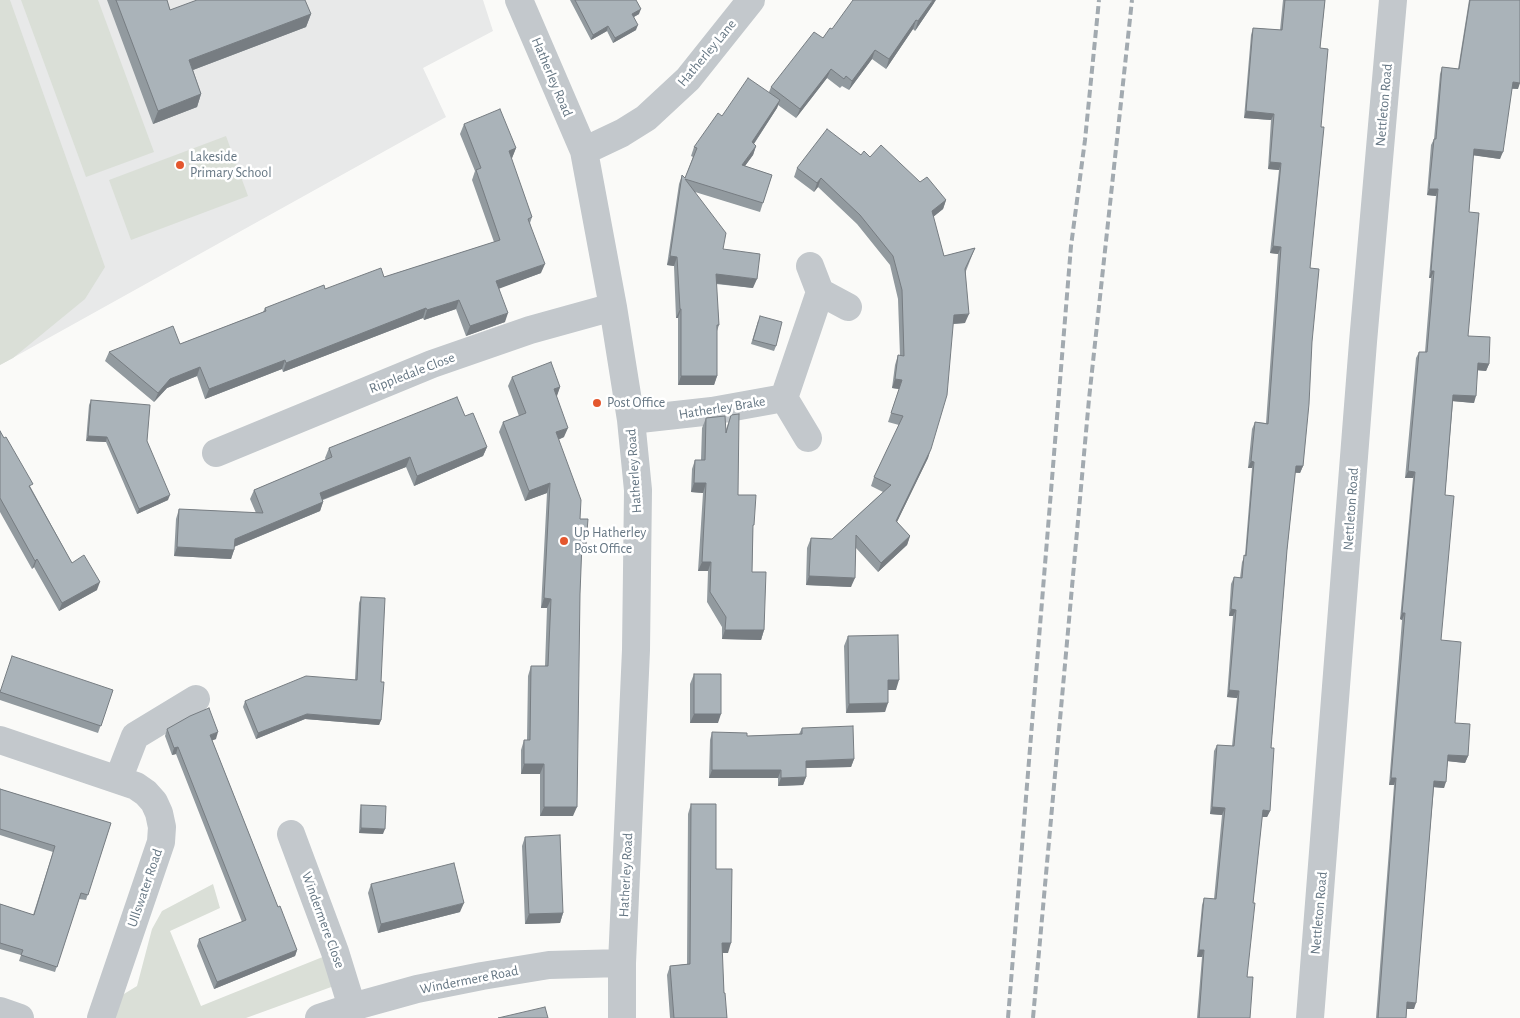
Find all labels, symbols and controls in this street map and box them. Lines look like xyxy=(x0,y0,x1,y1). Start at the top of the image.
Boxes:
street label: Hatherley Lane xyxy=(674,16,740,90)
street label: Hatherley Road xyxy=(528,35,576,119)
street label: Nettleton Road xyxy=(1372,63,1396,147)
place label: Lakeside Primary School xyxy=(190,149,272,182)
marker: Lakeside Primary School xyxy=(174,159,186,171)
street label: Rippledale Close xyxy=(367,349,457,397)
street label: Hatherley Brake xyxy=(677,393,767,423)
place label: Post Office xyxy=(607,395,665,411)
marker: Post Office xyxy=(591,397,603,409)
street label: Hatherley Road xyxy=(623,428,645,514)
street label: Nettleton Road xyxy=(1340,467,1362,551)
place label: Up Hatherley Post Office xyxy=(574,525,646,558)
marker: Up Hatherley Post Office xyxy=(558,535,570,547)
street label: Hatherley Road xyxy=(615,832,637,918)
street label: Ullswater Road xyxy=(124,847,166,929)
street label: Windermere Close xyxy=(298,869,348,971)
street label: Nettleton Road xyxy=(1307,871,1331,955)
street label: Windermere Road xyxy=(418,962,520,998)

